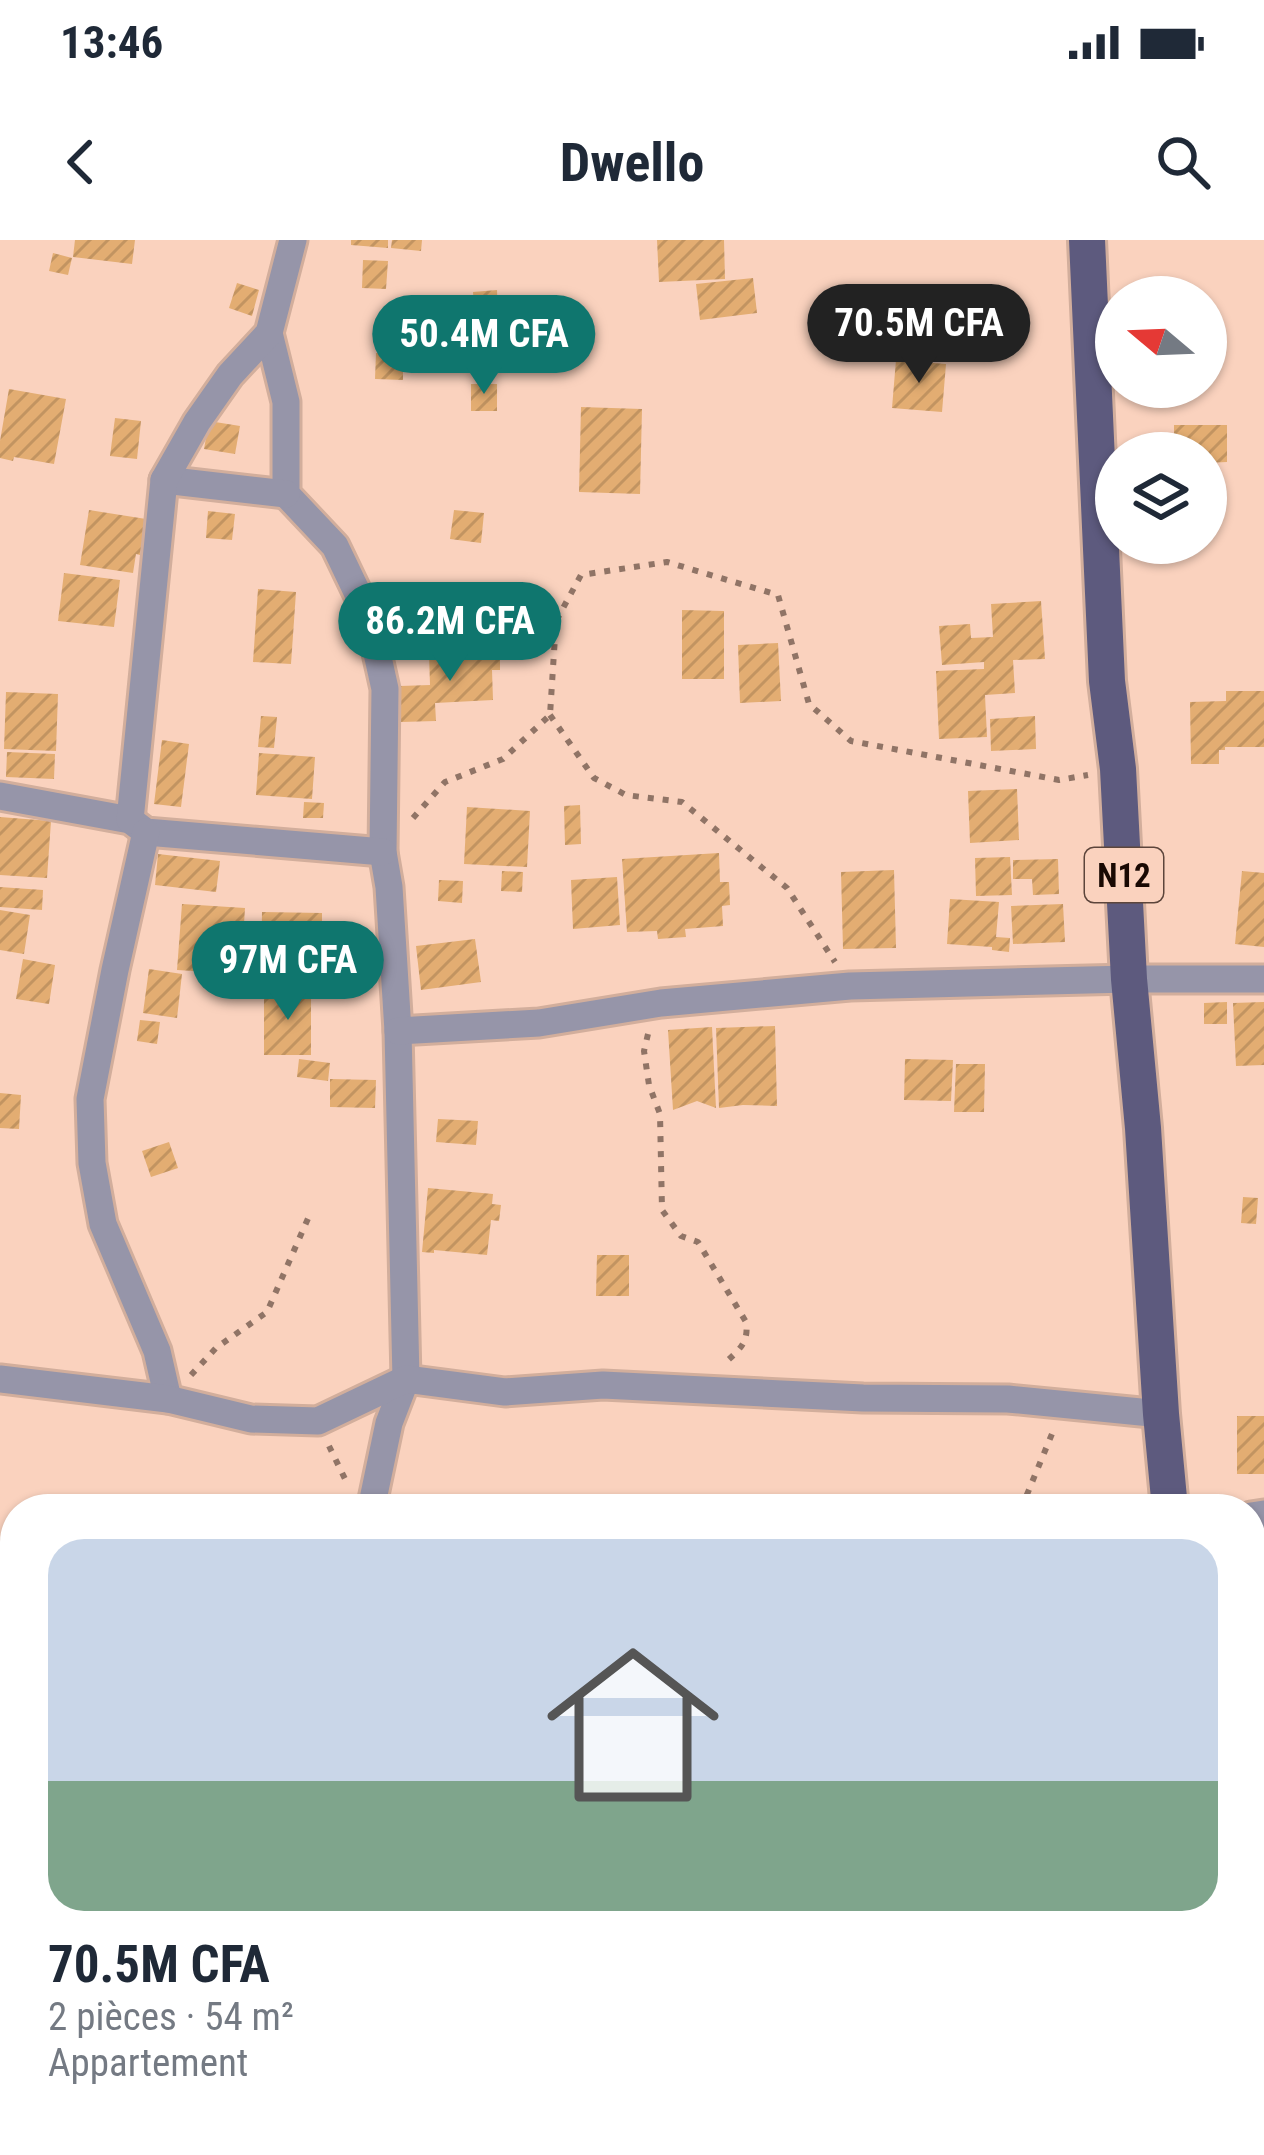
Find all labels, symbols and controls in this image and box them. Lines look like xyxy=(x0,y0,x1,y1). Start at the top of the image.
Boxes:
text: 13:46 xyxy=(60,16,163,69)
icon: back xyxy=(48,129,114,195)
icon: search xyxy=(1150,129,1216,195)
text: Dwello xyxy=(560,131,704,194)
north arrow xyxy=(1095,276,1227,408)
map controls xyxy=(1095,276,1227,564)
pin: 70.5M CFA xyxy=(782,284,1056,386)
pin: 50.4M CFA xyxy=(347,295,621,397)
text: 70.5M CFA xyxy=(834,300,1004,346)
text: 50.4M CFA xyxy=(399,311,569,357)
button: layers xyxy=(1095,432,1227,564)
pin: 86.2M CFA xyxy=(313,582,587,684)
text: 86.2M CFA xyxy=(365,598,535,644)
road number: N12 xyxy=(1085,848,1163,902)
pin: 97M CFA xyxy=(177,921,399,1023)
text: 97M CFA xyxy=(219,937,357,983)
icon: home xyxy=(525,1617,741,1833)
text: 70.5M CFA xyxy=(48,1935,270,1994)
text: 2 pièces · 54 m² xyxy=(48,1994,294,2040)
text: Appartement xyxy=(48,2040,248,2086)

